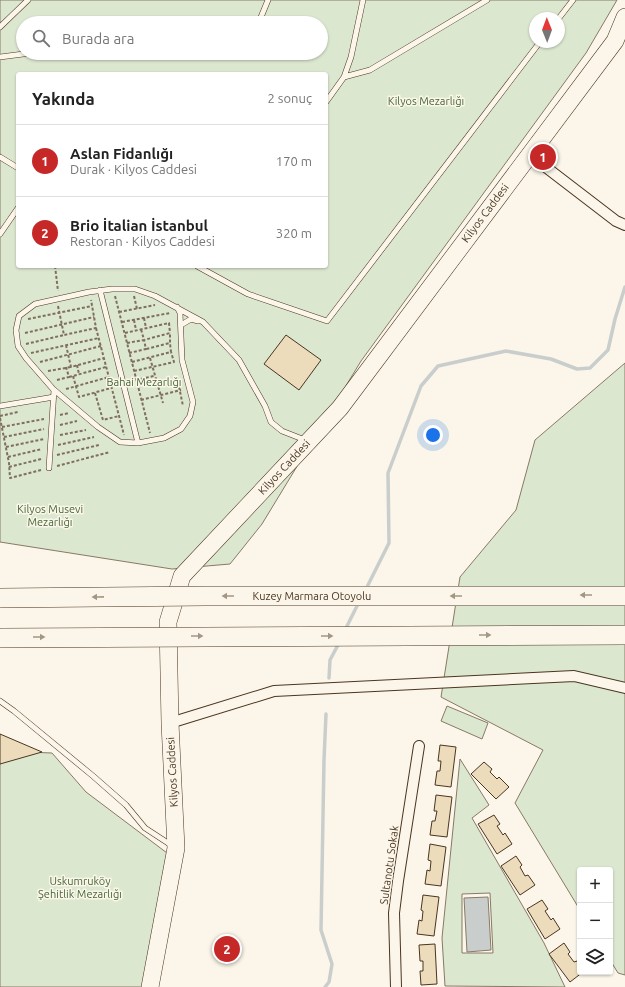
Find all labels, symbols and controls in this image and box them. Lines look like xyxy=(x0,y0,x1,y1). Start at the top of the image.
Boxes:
north arrow xyxy=(529,12,565,48)
search box xyxy=(16,16,328,60)
icon: search xyxy=(30,27,52,49)
text: Burada ara xyxy=(62,30,134,47)
text: Yakında xyxy=(32,89,95,108)
text: 2 sonuç xyxy=(268,91,312,105)
park label: Kilyos Mezarlığı xyxy=(388,95,464,107)
pin: 1 xyxy=(530,142,556,172)
text: Aslan Fidanlığı xyxy=(70,145,173,162)
text: 1 xyxy=(41,154,49,168)
text: 170 m xyxy=(276,154,312,168)
text: Durak · Kilyos Caddesi xyxy=(70,162,197,176)
street label: Kilyos Caddesi xyxy=(459,181,511,245)
text: Brio İtalian İstanbul xyxy=(70,217,208,234)
text: 2 xyxy=(41,226,49,240)
text: 320 m xyxy=(276,226,312,240)
text: Restoran · Kilyos Caddesi xyxy=(70,234,215,248)
park label: Bahai Mezarlığı xyxy=(107,376,181,388)
your location xyxy=(423,425,443,445)
street label: Kilyos Caddesi xyxy=(256,437,312,497)
park label: Kilyos Musevi Mezarlığı xyxy=(17,503,83,528)
street label: Kuzey Marmara Otoyolu xyxy=(253,590,371,602)
one-way arrow xyxy=(580,592,592,599)
one-way arrow xyxy=(221,593,234,599)
one-way arrow xyxy=(449,593,462,599)
one-way arrow xyxy=(91,594,104,600)
one-way arrow xyxy=(479,632,492,638)
one-way arrow xyxy=(191,633,204,639)
one-way arrow xyxy=(321,633,334,639)
one-way arrow xyxy=(33,634,46,640)
street label: Kilyos Caddesi xyxy=(164,737,180,807)
street label: Sultanotu Sokak xyxy=(378,824,401,905)
map controls xyxy=(577,867,613,975)
button: + xyxy=(577,867,613,903)
park label: Uskumruköy Şehitlik Mezarlığı xyxy=(38,875,122,900)
button: − xyxy=(577,903,613,939)
pin: 2 xyxy=(214,934,240,964)
button: layers xyxy=(577,939,613,975)

